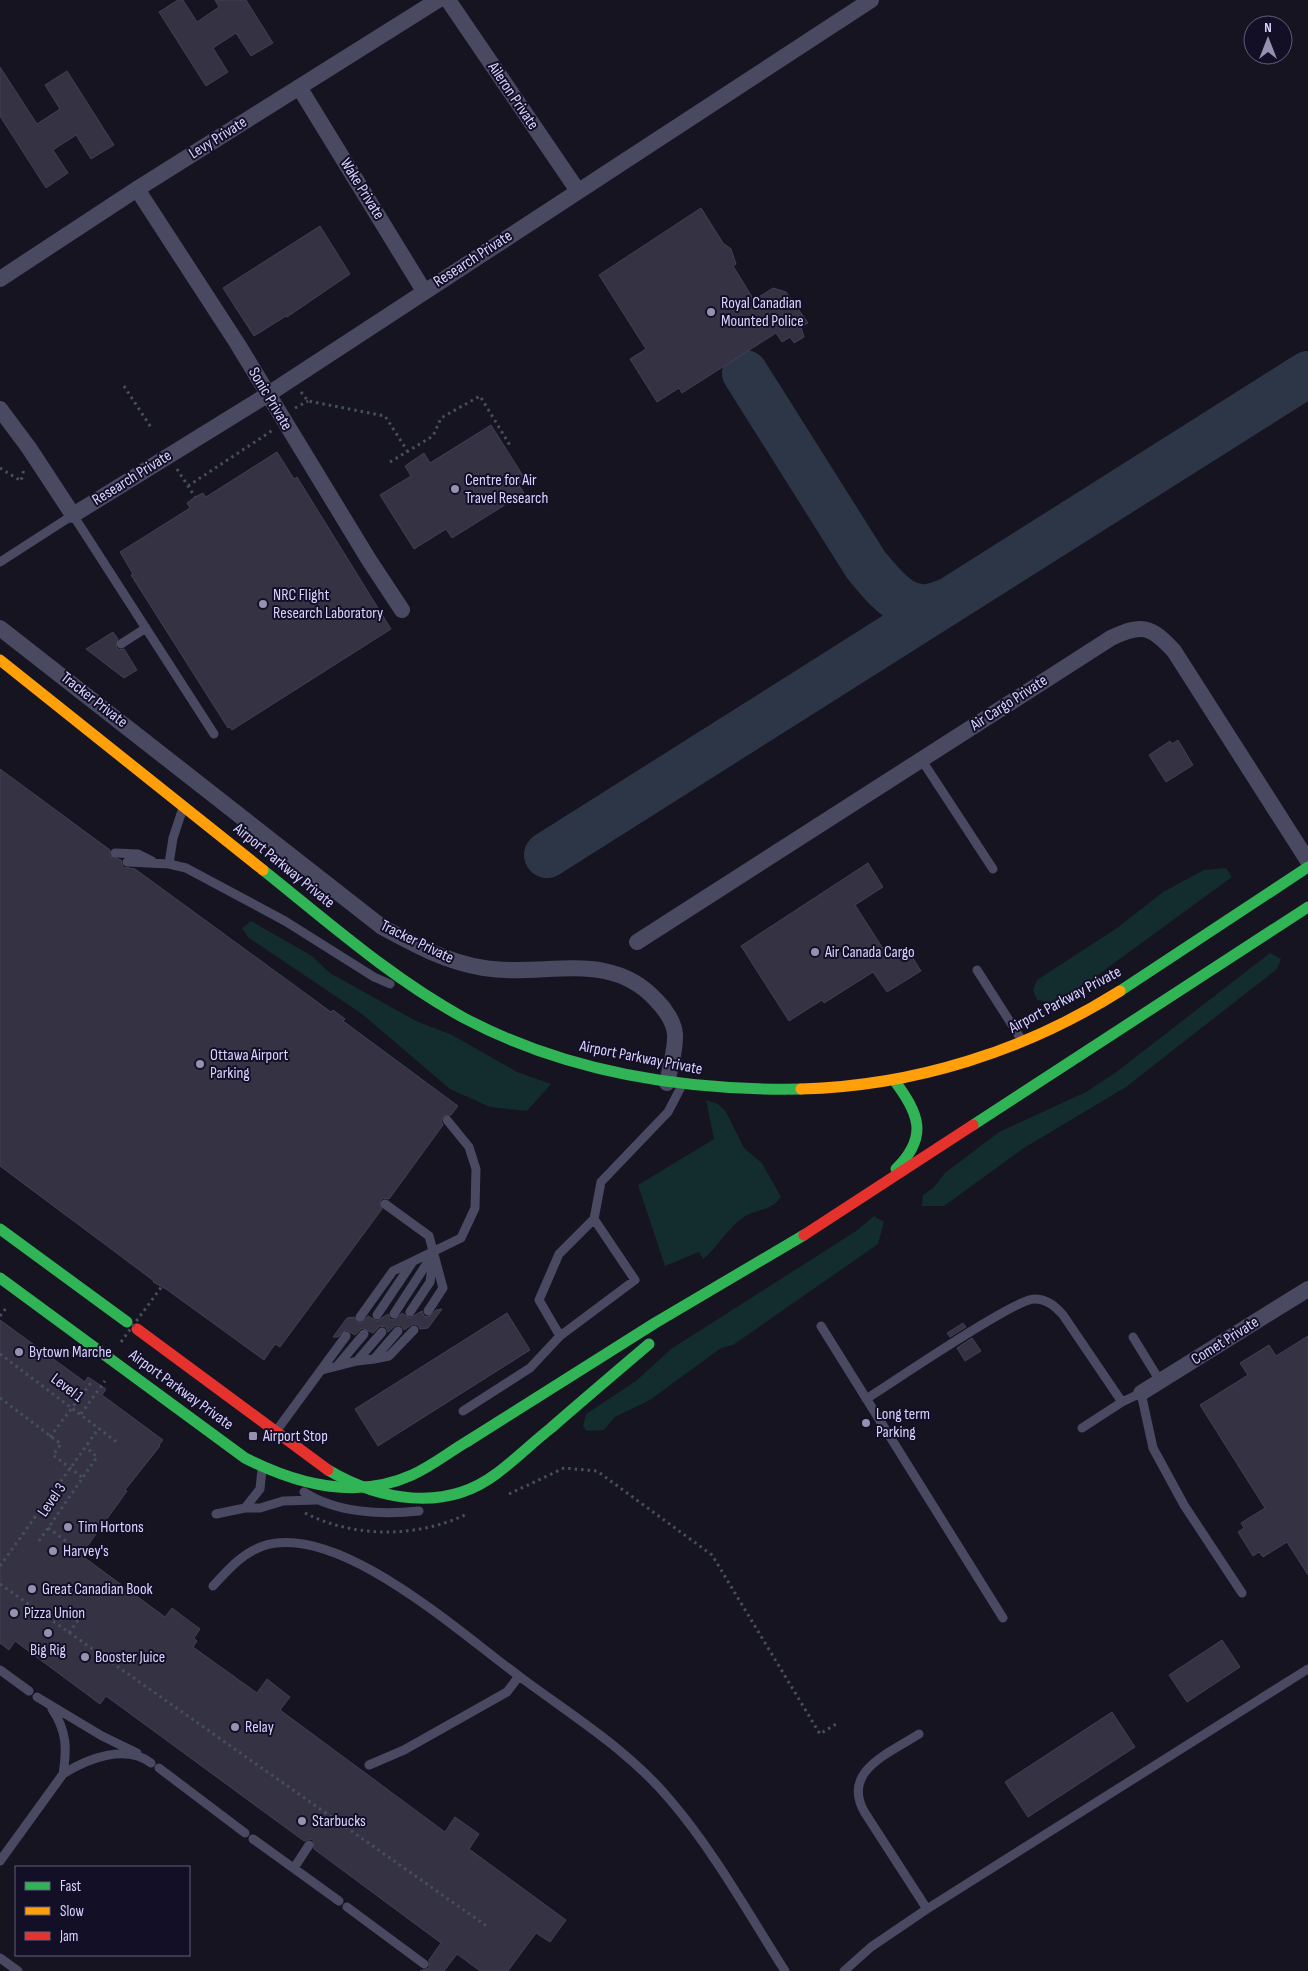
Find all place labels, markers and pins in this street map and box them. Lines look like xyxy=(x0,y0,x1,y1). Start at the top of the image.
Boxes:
place label: Royal Canadian Mounted Police xyxy=(721,294,804,331)
marker: Royal Canadian Mounted Police xyxy=(705,306,717,318)
place label: Centre for Air Travel Research xyxy=(465,471,548,508)
marker: Centre for Air Travel Research xyxy=(449,483,461,495)
place label: NRC Flight Research Laboratory xyxy=(273,586,383,623)
marker: NRC Flight Research Laboratory xyxy=(257,598,269,610)
place label: Air Canada Cargo xyxy=(824,943,915,962)
marker: Air Canada Cargo xyxy=(809,946,821,958)
place label: Ottawa Airport Parking xyxy=(210,1046,289,1083)
marker: Ottawa Airport Parking xyxy=(194,1058,206,1070)
place label: Bytown Marche xyxy=(29,1343,112,1362)
marker: Bytown Marche xyxy=(13,1346,25,1358)
place label: Long term Parking xyxy=(876,1405,930,1442)
marker: Long term Parking xyxy=(860,1417,872,1429)
place label: Airport Stop xyxy=(262,1427,328,1446)
marker: Airport Stop xyxy=(247,1430,259,1442)
place label: Tim Hortons xyxy=(78,1518,144,1537)
marker: Tim Hortons xyxy=(62,1521,74,1533)
place label: Harvey's xyxy=(63,1542,109,1561)
marker: Harvey's xyxy=(47,1545,59,1557)
place label: Great Canadian Book xyxy=(42,1580,153,1599)
marker: Great Canadian Book xyxy=(26,1583,38,1595)
place label: Pizza Union xyxy=(24,1604,85,1623)
marker: Pizza Union xyxy=(8,1607,20,1619)
marker: Big Rig xyxy=(42,1627,54,1639)
place label: Big Rig xyxy=(30,1641,66,1660)
place label: Booster Juice xyxy=(95,1648,165,1667)
marker: Booster Juice xyxy=(79,1651,91,1663)
place label: Relay xyxy=(245,1718,274,1737)
marker: Relay xyxy=(229,1721,241,1733)
place label: Starbucks xyxy=(312,1812,366,1831)
marker: Starbucks xyxy=(296,1815,308,1827)

